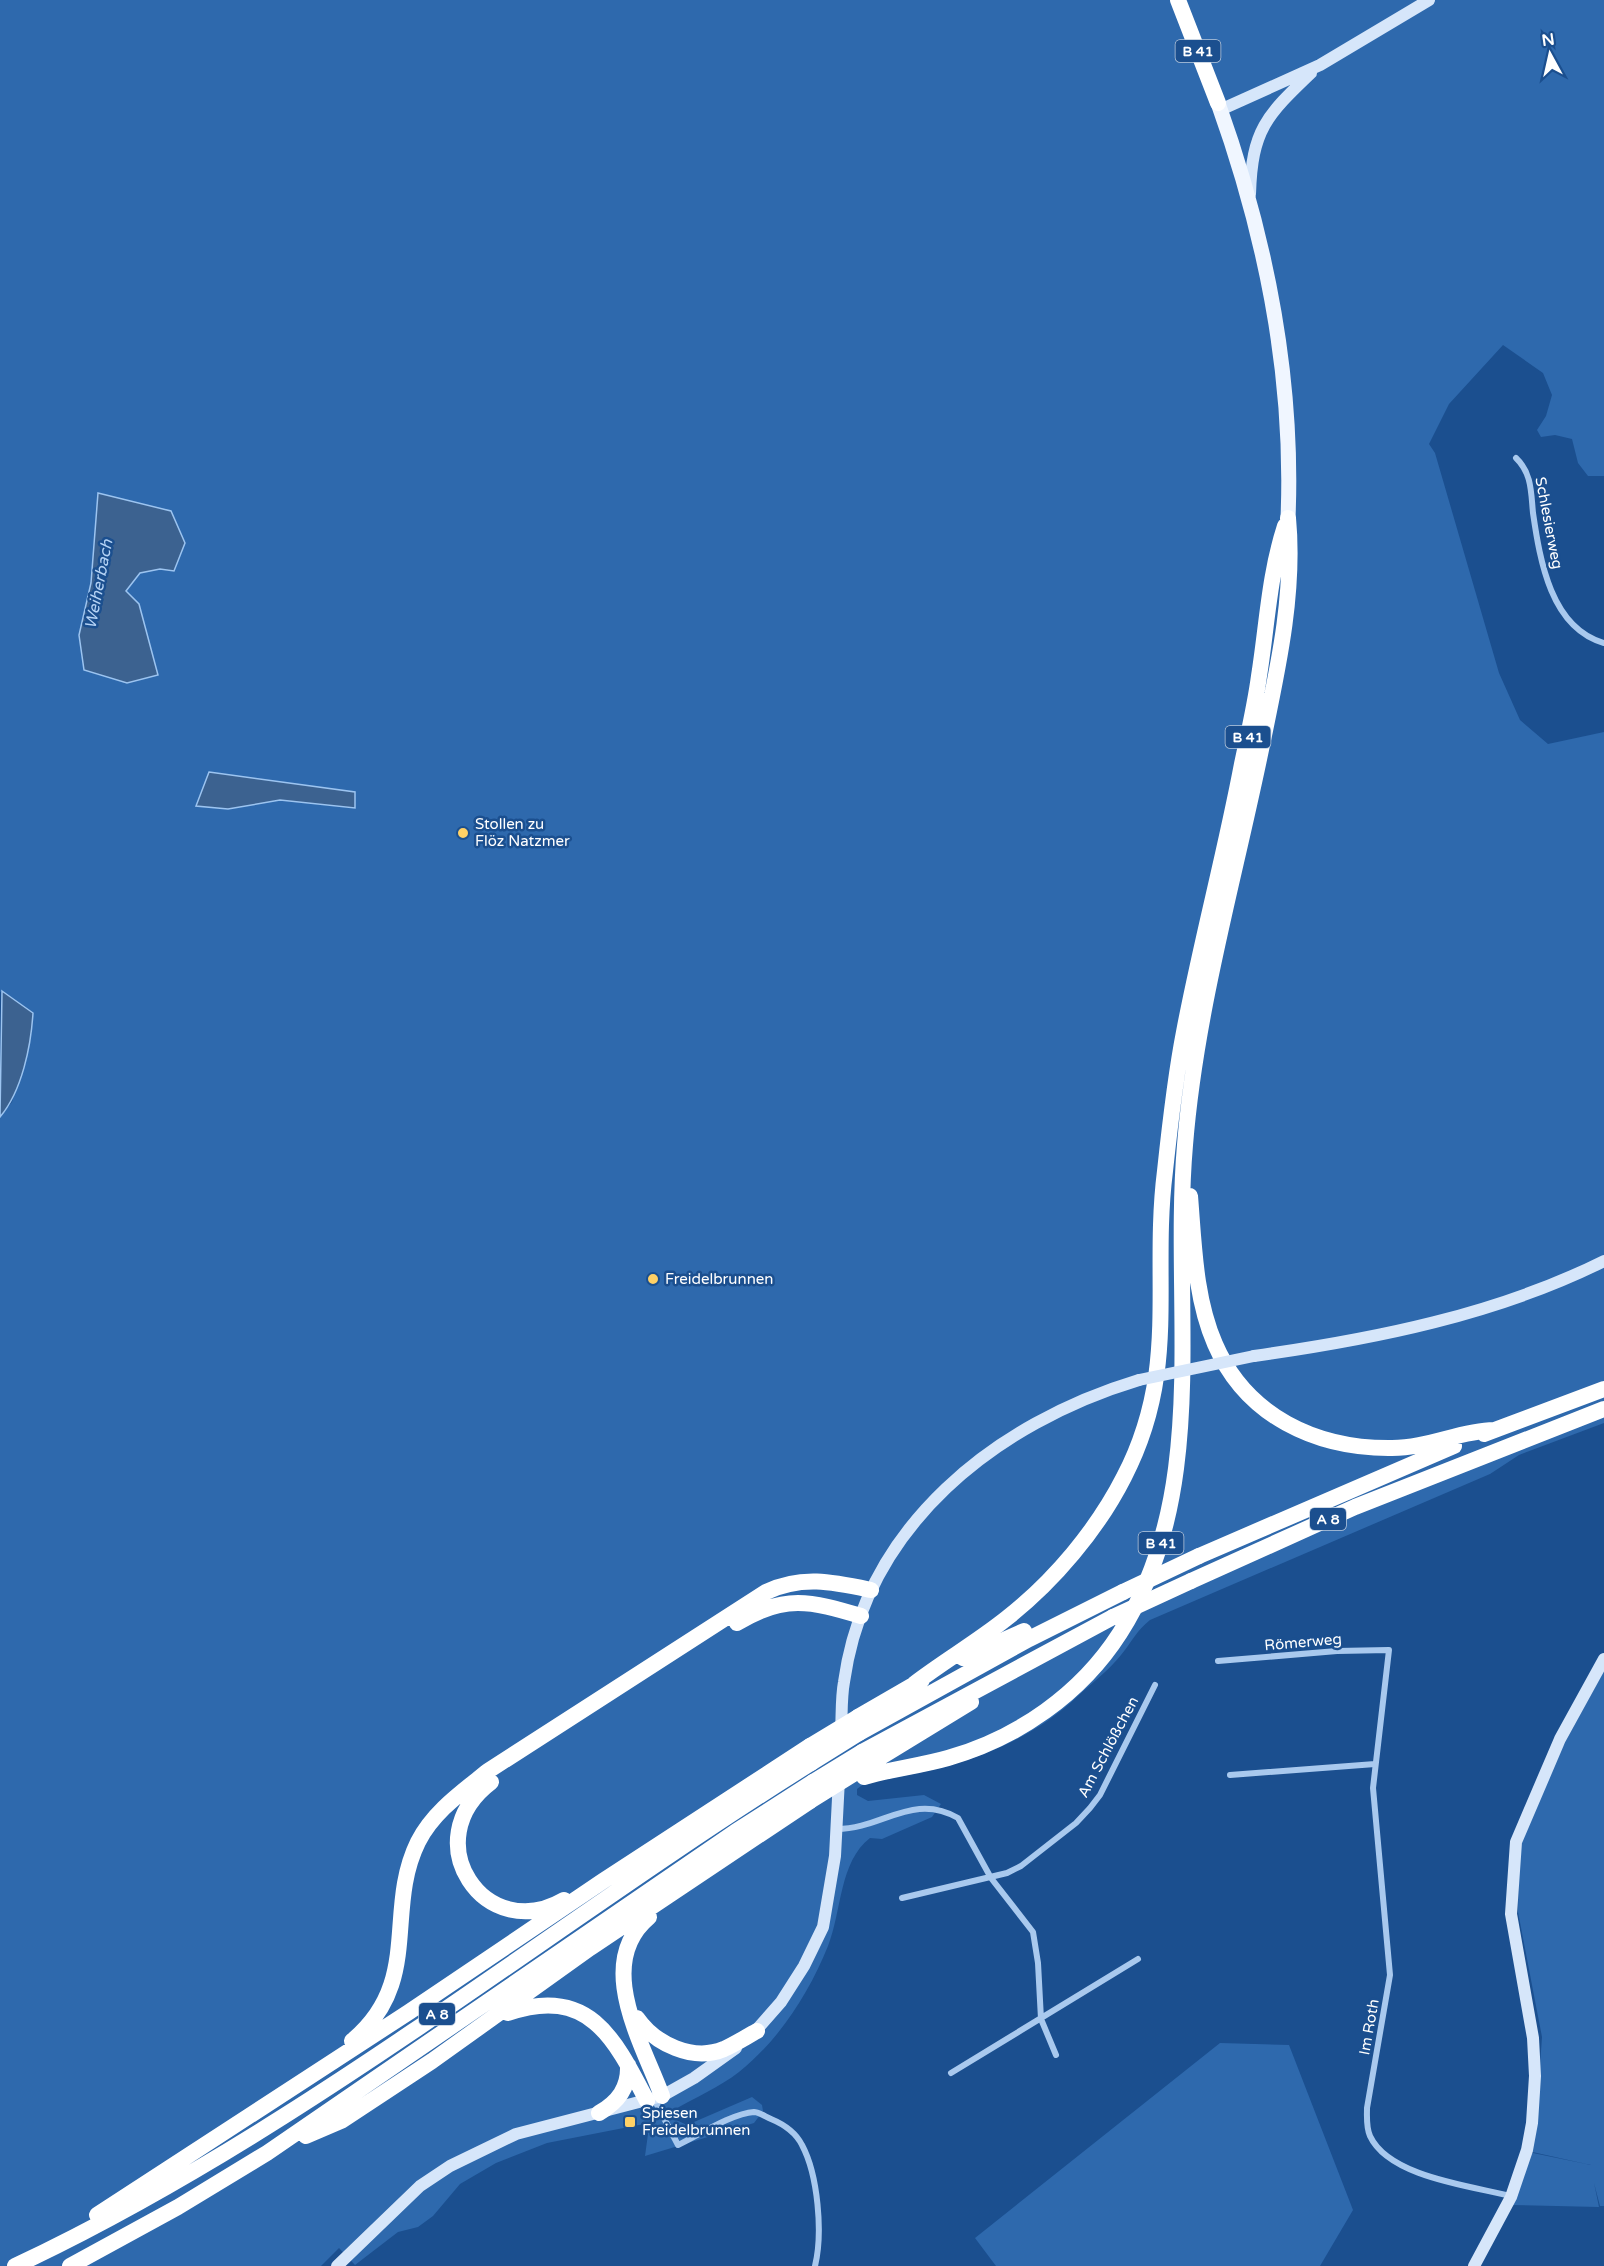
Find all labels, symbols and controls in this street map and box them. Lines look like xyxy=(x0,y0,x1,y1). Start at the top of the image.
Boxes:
north arrow xyxy=(1520,24,1580,84)
text: N xyxy=(1540,29,1556,51)
road number: B 41 xyxy=(1176,40,1220,62)
street label: Schlesierweg xyxy=(1531,475,1567,571)
water label: Weiherbach xyxy=(81,536,118,631)
road number: B 41 xyxy=(1226,726,1270,748)
place label: Stollen zu Flöz Natzmer xyxy=(475,815,570,850)
marker: Stollen zu Flöz Natzmer xyxy=(456,826,470,840)
place label: Freidelbrunnen xyxy=(665,1270,773,1288)
marker: Freidelbrunnen xyxy=(646,1272,660,1286)
road number: A 8 xyxy=(1310,1508,1346,1530)
road number: B 41 xyxy=(1138,1532,1184,1554)
street label: Römerweg xyxy=(1264,1630,1342,1654)
street label: Am Schlößchen xyxy=(1074,1693,1142,1801)
street label: Im Roth xyxy=(1355,1998,1383,2056)
road number: A 8 xyxy=(419,2003,455,2025)
place label: Spiesen Freidelbrunnen xyxy=(642,2104,750,2139)
marker: Spiesen Freidelbrunnen xyxy=(623,2115,637,2129)

